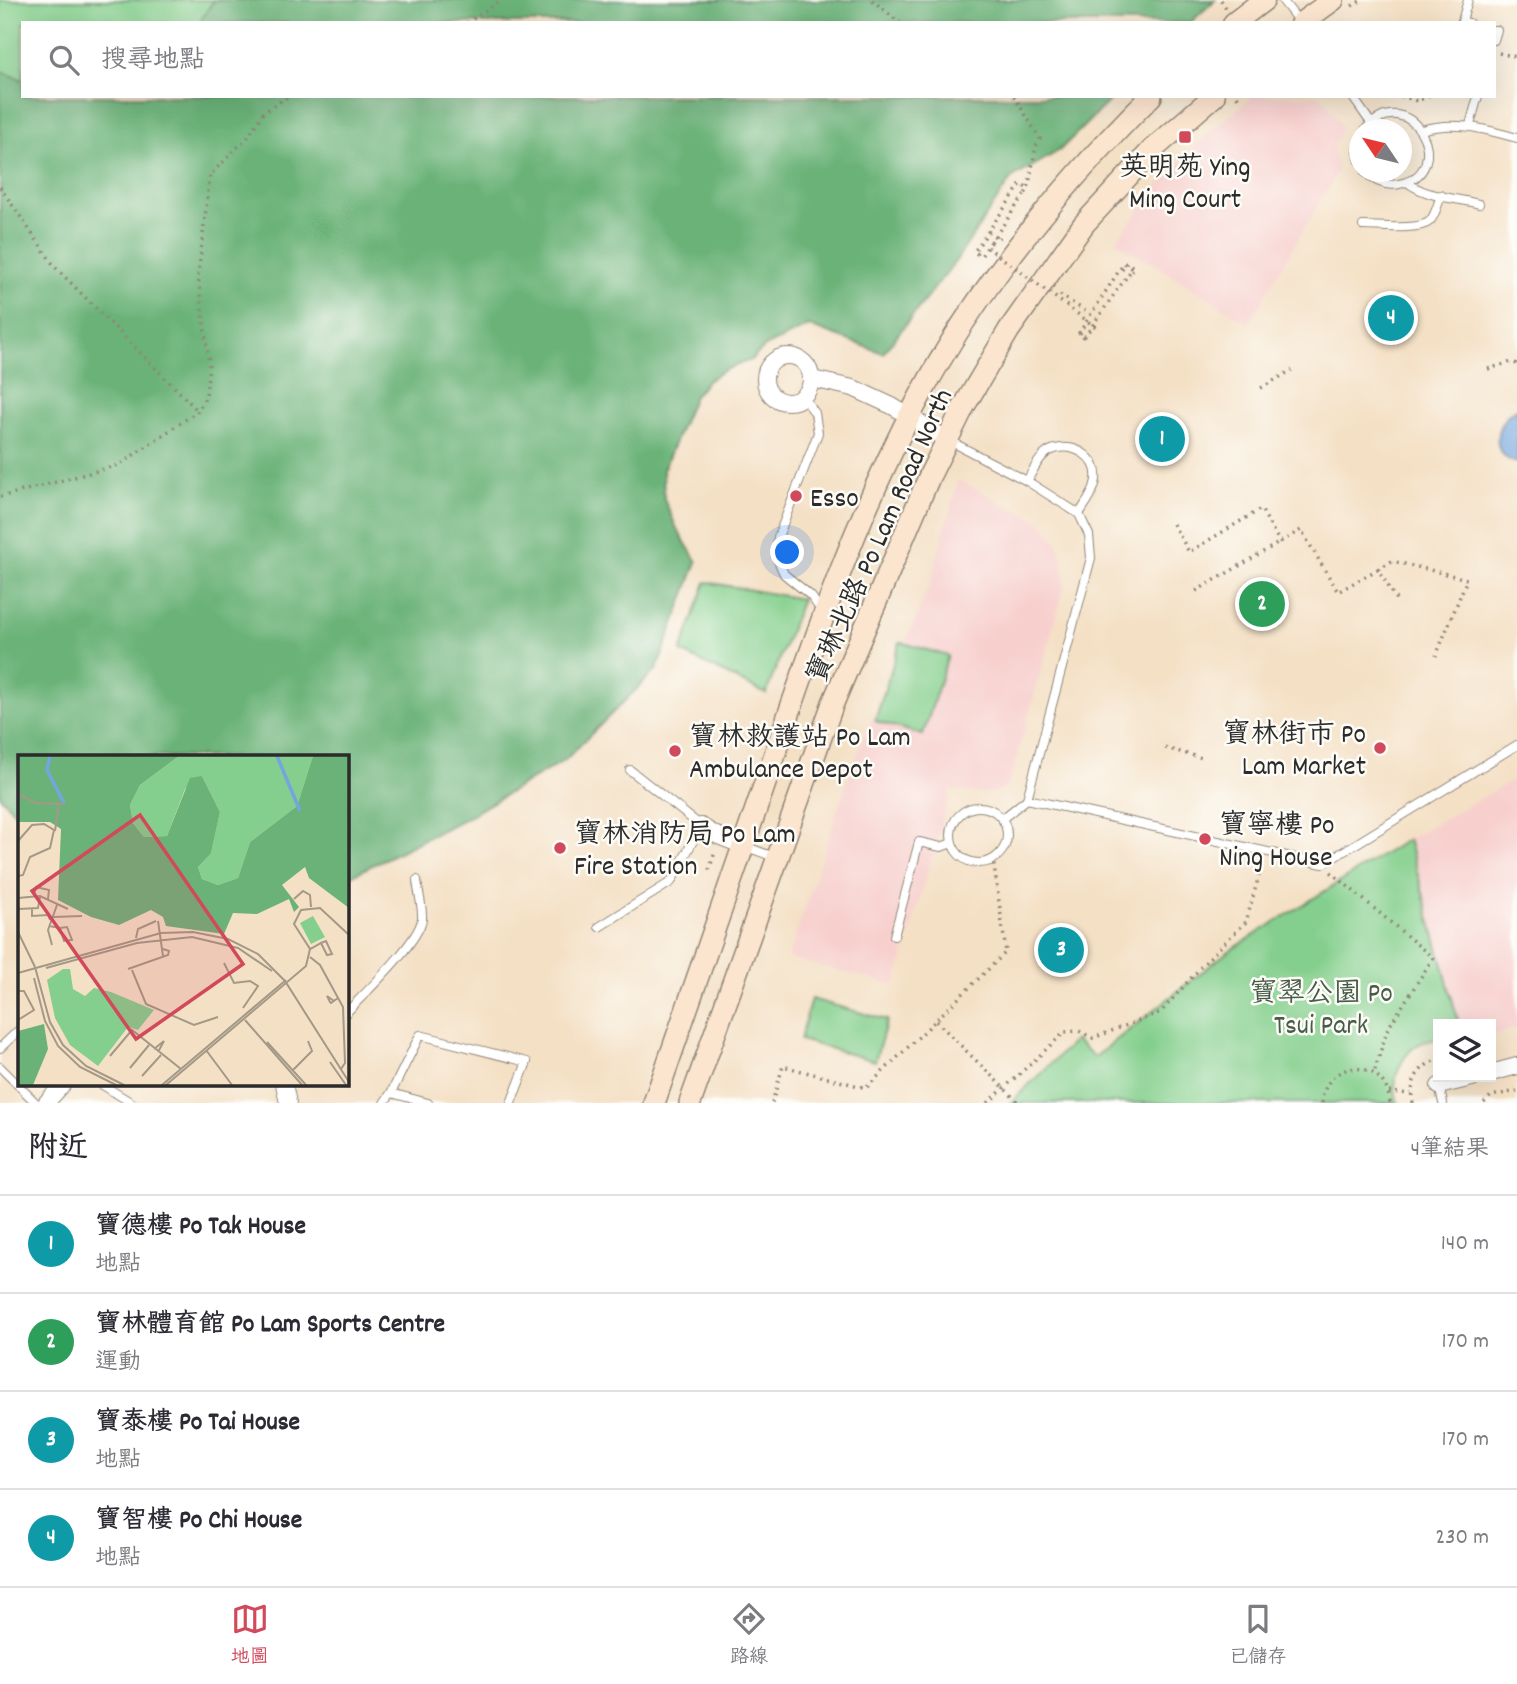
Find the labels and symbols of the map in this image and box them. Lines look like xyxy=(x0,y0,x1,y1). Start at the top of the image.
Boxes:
north arrow xyxy=(1349,119,1412,182)
marker: 英明苑 Ying Ming Court xyxy=(1177,129,1193,145)
place label: 英明苑 Ying Ming Court xyxy=(1120,150,1251,222)
pin: 4 xyxy=(1368,292,1414,344)
street label: 寶琳北路 Po Lam Road North xyxy=(799,383,966,691)
pin: 1 xyxy=(1139,413,1185,465)
place label: Esso xyxy=(810,481,859,521)
marker: Esso xyxy=(788,488,804,504)
your location xyxy=(770,535,804,569)
pin: 2 xyxy=(1239,578,1285,630)
place label: 寶林街市 Po Lam Market xyxy=(1222,717,1366,789)
place label: 寶林救護站 Po Lam Ambulance Depot xyxy=(689,720,911,792)
marker: 寶林街市 Po Lam Market xyxy=(1372,740,1388,756)
marker: 寶林救護站 Po Lam Ambulance Depot xyxy=(667,743,683,759)
inset map xyxy=(18,755,348,1086)
place label: 寶寧樓 Po Ning House xyxy=(1219,808,1335,880)
place label: 寶林消防局 Po Lam Fire Station xyxy=(574,817,796,889)
marker: 寶寧樓 Po Ning House xyxy=(1197,831,1213,847)
marker: 寶林消防局 Po Lam Fire Station xyxy=(552,840,568,856)
pin: 3 xyxy=(1038,924,1084,976)
park label: 寶翠公園 Po Tsui Park xyxy=(1249,976,1393,1048)

